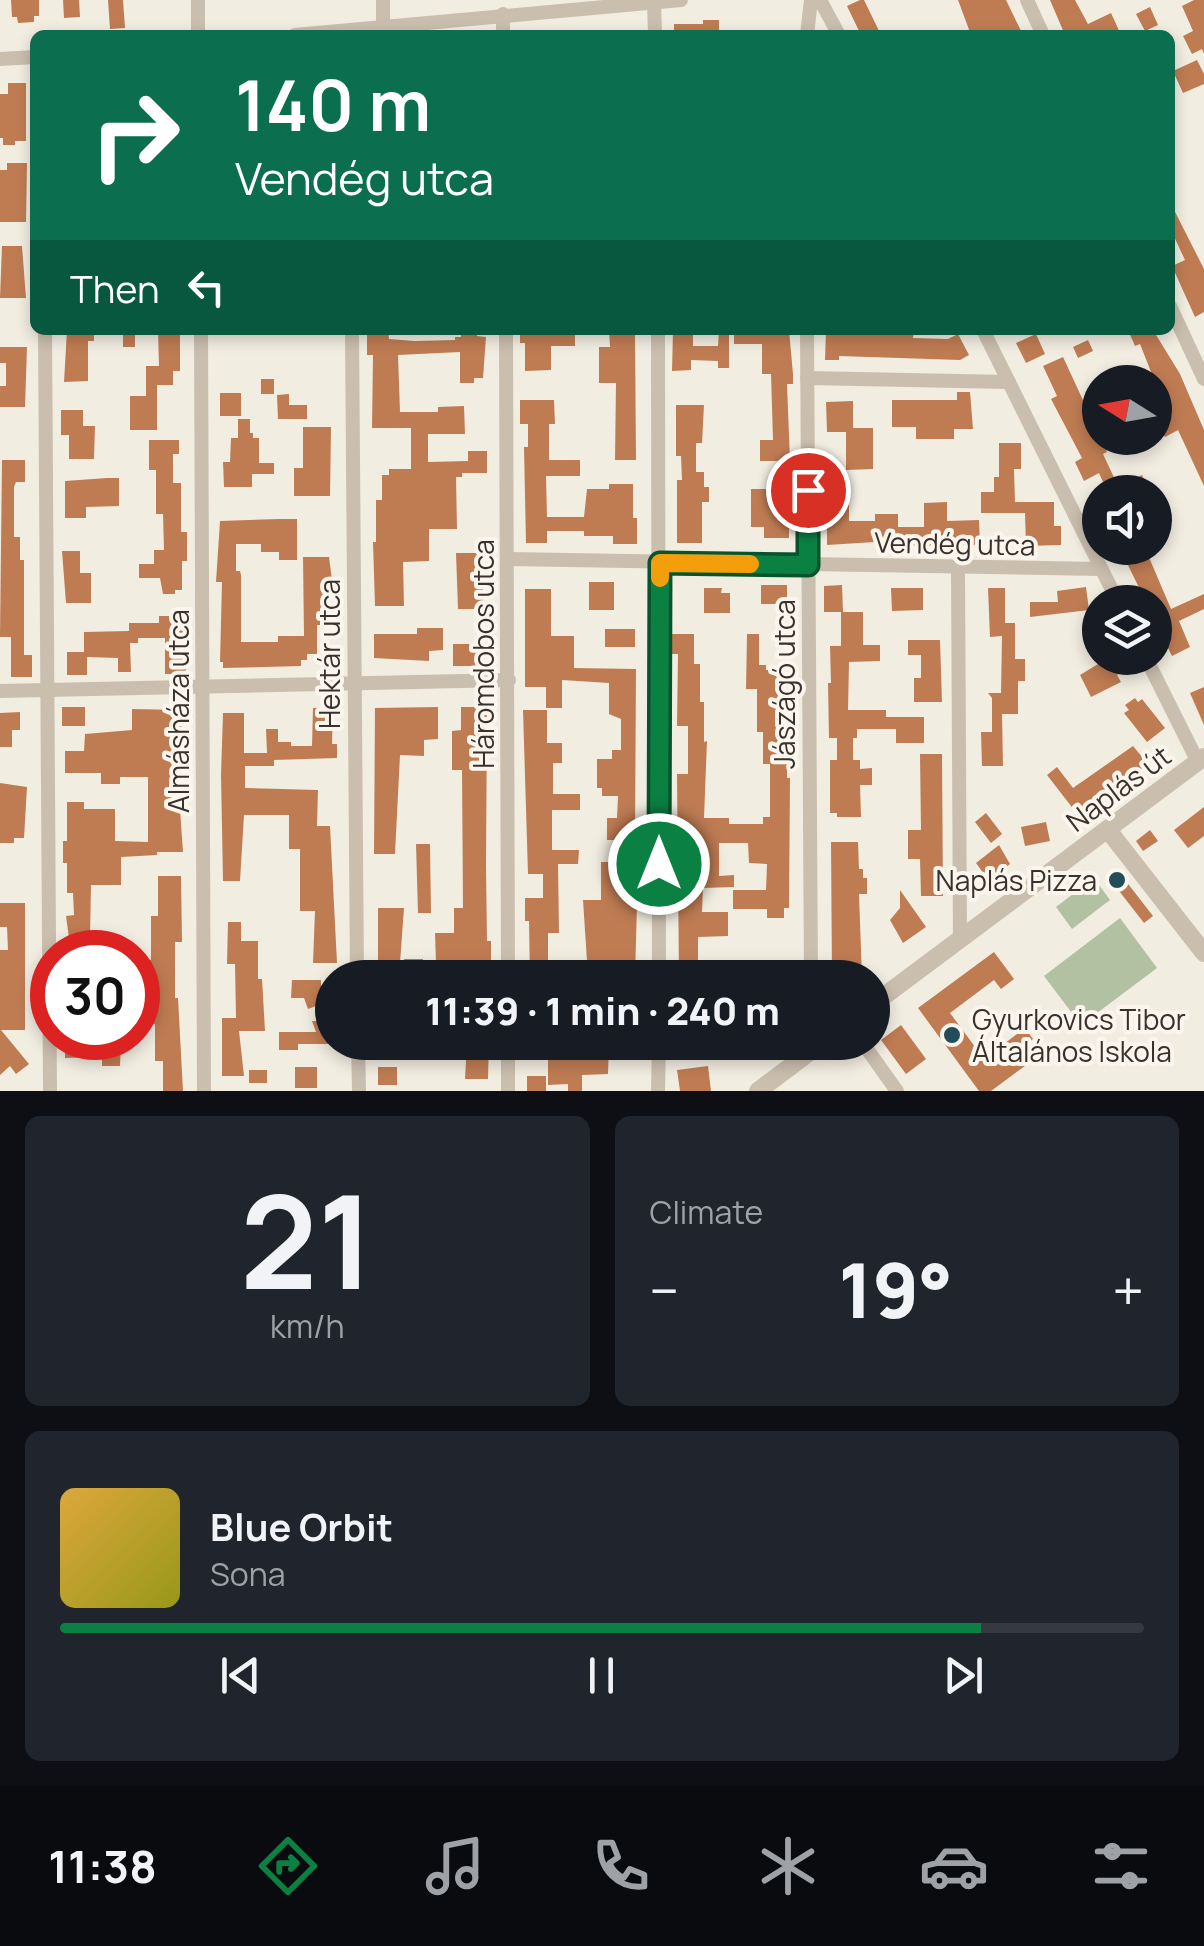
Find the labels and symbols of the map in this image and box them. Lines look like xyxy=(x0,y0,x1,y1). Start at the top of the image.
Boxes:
north arrow xyxy=(1082,365,1172,455)
pin xyxy=(766,448,851,533)
street label: Vendég utca xyxy=(874,523,1036,563)
street label: Háromdobos utca xyxy=(464,539,502,769)
street label: Hektár utca xyxy=(310,579,348,729)
street label: Jászágó utca xyxy=(765,599,803,769)
street label: Almásháza utca xyxy=(159,609,197,813)
street label: Naplás út xyxy=(1058,736,1178,840)
position arrow xyxy=(607,812,711,916)
place label: Naplás Pizza xyxy=(935,861,1097,899)
marker: Naplás Pizza xyxy=(1106,869,1128,891)
speed limit sign: 30 xyxy=(30,930,160,1060)
place label: Gyurkovics Tibor Általános Iskola xyxy=(972,1000,1186,1070)
marker: Gyurkovics Tibor Általános Iskola xyxy=(941,1024,963,1046)

